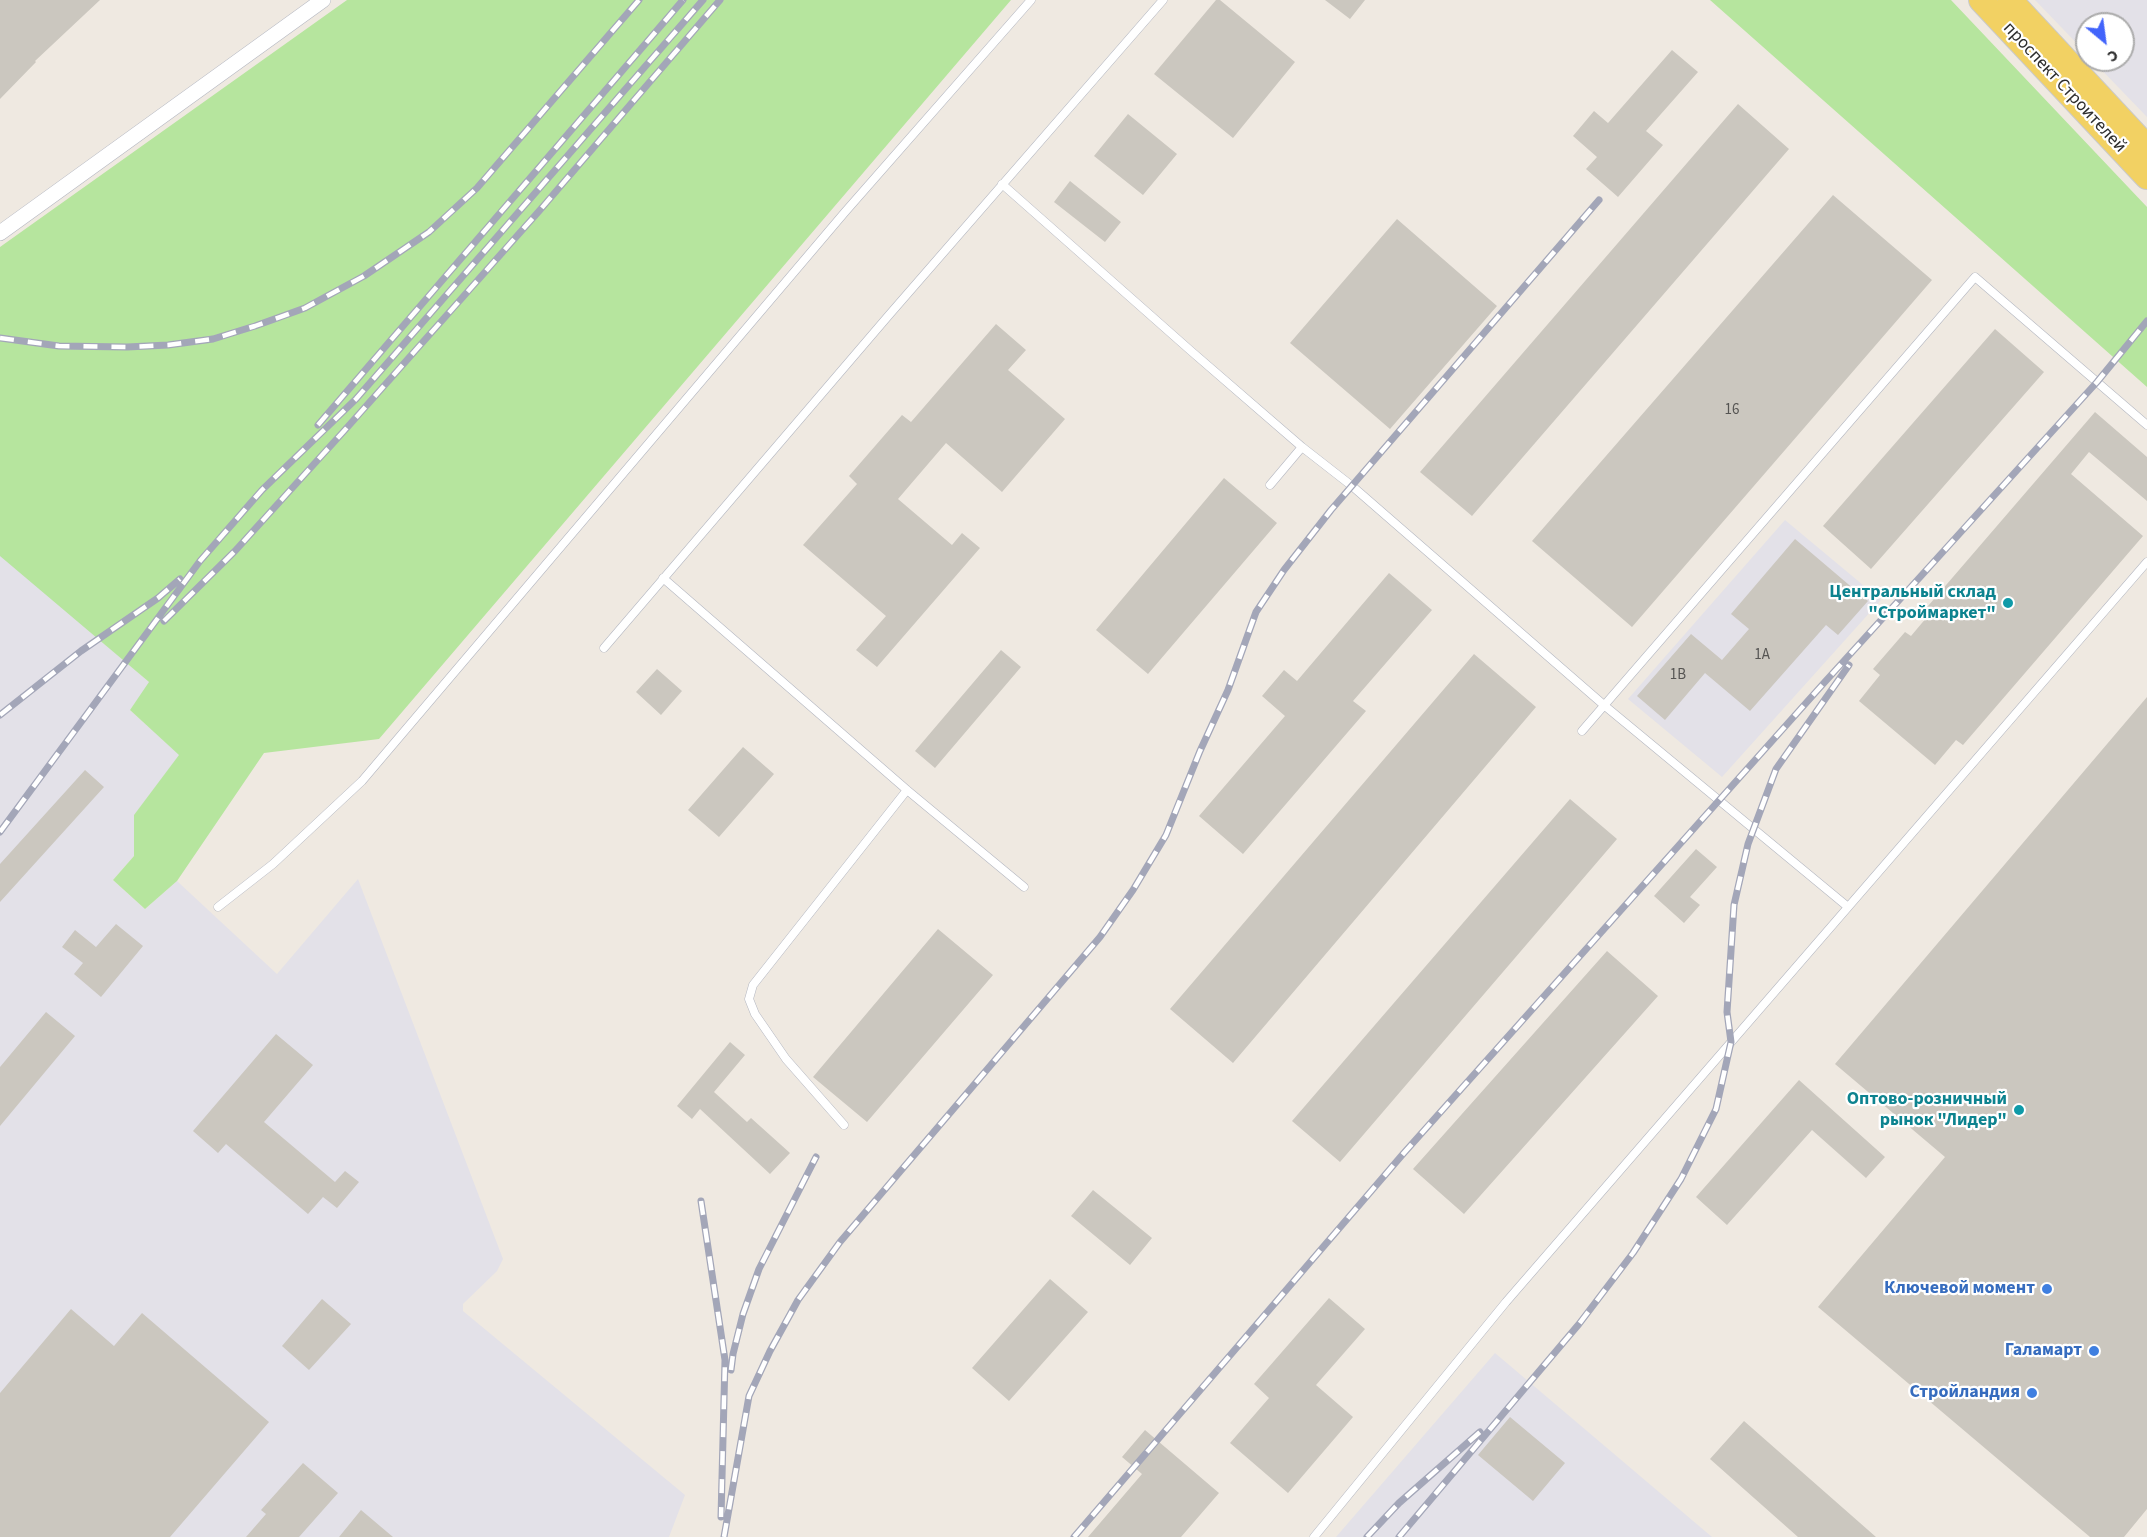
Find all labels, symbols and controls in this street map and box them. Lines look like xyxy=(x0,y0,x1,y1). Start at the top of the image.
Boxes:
north arrow xyxy=(2075,12,2135,72)
street label: проспект Строителей xyxy=(1998,18,2130,158)
house number: 16 xyxy=(1725,402,1739,420)
place label: Центральный склад "Строймаркет" xyxy=(1829,582,1996,624)
marker: Центральный склад "Строймаркет" xyxy=(2001,596,2015,610)
house number: 1А xyxy=(1754,647,1770,665)
house number: 1В xyxy=(1670,667,1686,685)
place label: Оптово-розничный рынок "Лидер" xyxy=(1847,1089,2007,1132)
marker: Оптово-розничный рынок "Лидер" xyxy=(2012,1103,2026,1117)
place label: Ключевой момент xyxy=(1884,1278,2035,1300)
marker: Ключевой момент xyxy=(2040,1282,2054,1296)
place label: Галамарт xyxy=(2005,1340,2082,1362)
marker: Галамарт xyxy=(2087,1344,2101,1358)
place label: Стройландия xyxy=(1909,1382,2020,1404)
marker: Стройландия xyxy=(2025,1386,2039,1400)

